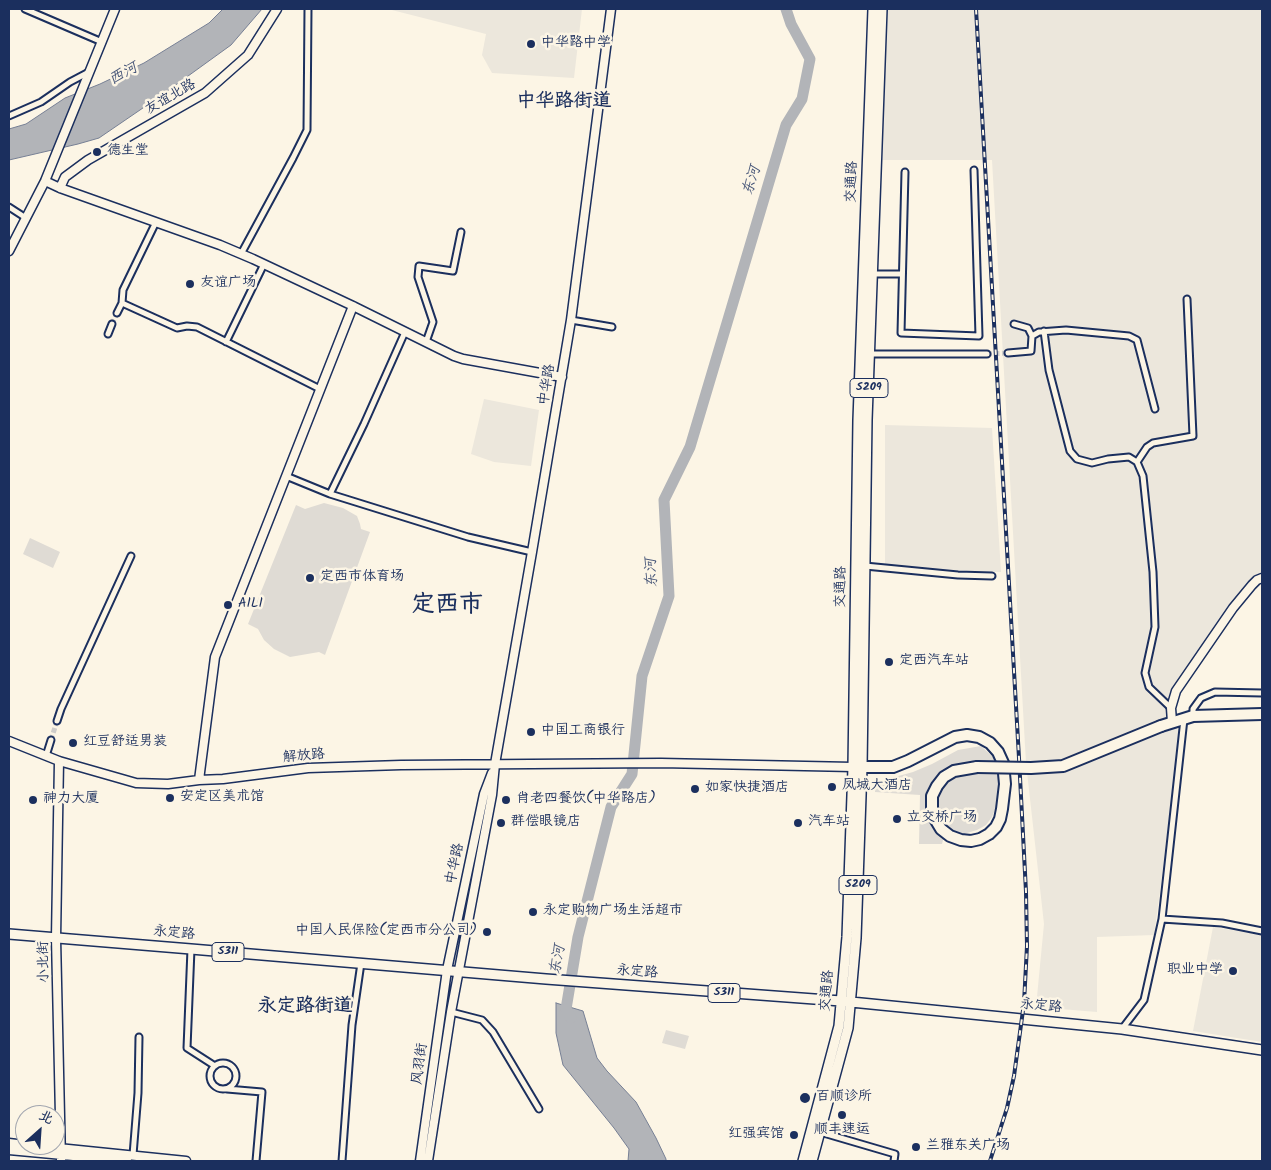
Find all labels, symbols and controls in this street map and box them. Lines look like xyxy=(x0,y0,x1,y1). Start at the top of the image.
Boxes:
place label: 中华路中学 xyxy=(541,36,611,52)
marker: 中华路中学 xyxy=(525,38,537,50)
water label: 西河 xyxy=(107,60,141,90)
street label: 友谊北路 xyxy=(143,77,199,119)
district label: 中华路街道 xyxy=(517,92,611,114)
place label: 德生堂 xyxy=(107,144,149,160)
marker: 德生堂 xyxy=(91,146,103,158)
street label: 交通路 xyxy=(844,161,862,203)
water label: 东河 xyxy=(740,164,766,198)
place label: 友谊广场 xyxy=(200,276,256,292)
marker: 友谊广场 xyxy=(184,278,196,290)
street label: 中华路 xyxy=(536,363,560,407)
road number: S209 xyxy=(850,378,888,398)
water label: 东河 xyxy=(643,558,663,588)
street label: 交通路 xyxy=(833,566,851,608)
place label: 定西市体育场 xyxy=(320,570,404,586)
marker: 定西市体育场 xyxy=(304,572,316,584)
district label: 定西市 xyxy=(411,593,483,621)
place label: AILI xyxy=(238,597,263,613)
marker: AILI xyxy=(222,599,234,611)
place label: 定西汽车站 xyxy=(899,654,969,670)
marker: 定西汽车站 xyxy=(883,656,895,668)
place label: 中国工商银行 xyxy=(541,724,625,740)
marker: 中国工商银行 xyxy=(525,726,537,738)
place label: 红豆舒适男装 xyxy=(83,735,167,751)
marker: 红豆舒适男装 xyxy=(67,737,79,749)
street label: 解放路 xyxy=(282,747,326,767)
place label: 凤城大酒店 xyxy=(842,779,912,795)
place label: 如家快捷酒店 xyxy=(705,781,789,797)
marker: 凤城大酒店 xyxy=(826,781,838,793)
marker: 如家快捷酒店 xyxy=(689,783,701,795)
place label: 安定区美术馆 xyxy=(180,790,264,806)
place label: 神力大厦 xyxy=(43,792,99,808)
marker: 安定区美术馆 xyxy=(164,792,176,804)
place label: 肖老四餐饮(中华路店) xyxy=(516,792,656,808)
marker: 神力大厦 xyxy=(27,794,39,806)
marker: 肖老四餐饮(中华路店) xyxy=(500,794,512,806)
place label: 立交桥广场 xyxy=(907,811,977,827)
marker: 立交桥广场 xyxy=(891,813,903,825)
place label: 群偿眼镜店 xyxy=(511,815,581,831)
place label: 汽车站 xyxy=(808,815,850,831)
marker: 群偿眼镜店 xyxy=(495,817,507,829)
marker: 汽车站 xyxy=(792,817,804,829)
street label: 中华路 xyxy=(443,842,469,886)
road number: S209 xyxy=(839,876,877,894)
place label: 永定购物广场生活超市 xyxy=(543,904,683,920)
marker: 永定购物广场生活超市 xyxy=(527,906,539,918)
street label: 永定路 xyxy=(152,924,196,944)
place label: 中国人民保险(定西市分公司) xyxy=(295,924,477,940)
marker: 中国人民保险(定西市分公司) xyxy=(481,926,493,938)
street label: 小北街 xyxy=(36,941,54,983)
road number: S311 xyxy=(212,942,244,962)
water label: 东河 xyxy=(548,944,570,976)
street label: 永定路 xyxy=(615,963,659,983)
place label: 职业中学 xyxy=(1167,963,1223,979)
marker: 职业中学 xyxy=(1227,965,1239,977)
street label: 交通路 xyxy=(818,969,838,1013)
road number: S311 xyxy=(708,984,740,1002)
street label: 永定路 xyxy=(1019,996,1063,1018)
district label: 永定路街道 xyxy=(258,997,352,1019)
street label: 风羽街 xyxy=(410,1042,432,1086)
place label: 百顺诊所 xyxy=(816,1090,872,1106)
marker: 百顺诊所 xyxy=(798,1091,812,1105)
text: 北 xyxy=(35,1104,57,1130)
north arrow xyxy=(15,1105,65,1155)
marker: 顺丰速运 xyxy=(836,1109,848,1121)
place label: 顺丰速运 xyxy=(814,1123,870,1139)
place label: 红强宾馆 xyxy=(728,1127,784,1143)
marker: 红强宾馆 xyxy=(788,1129,800,1141)
place label: 兰雅东关广场 xyxy=(926,1139,1010,1155)
marker: 兰雅东关广场 xyxy=(910,1141,922,1153)

